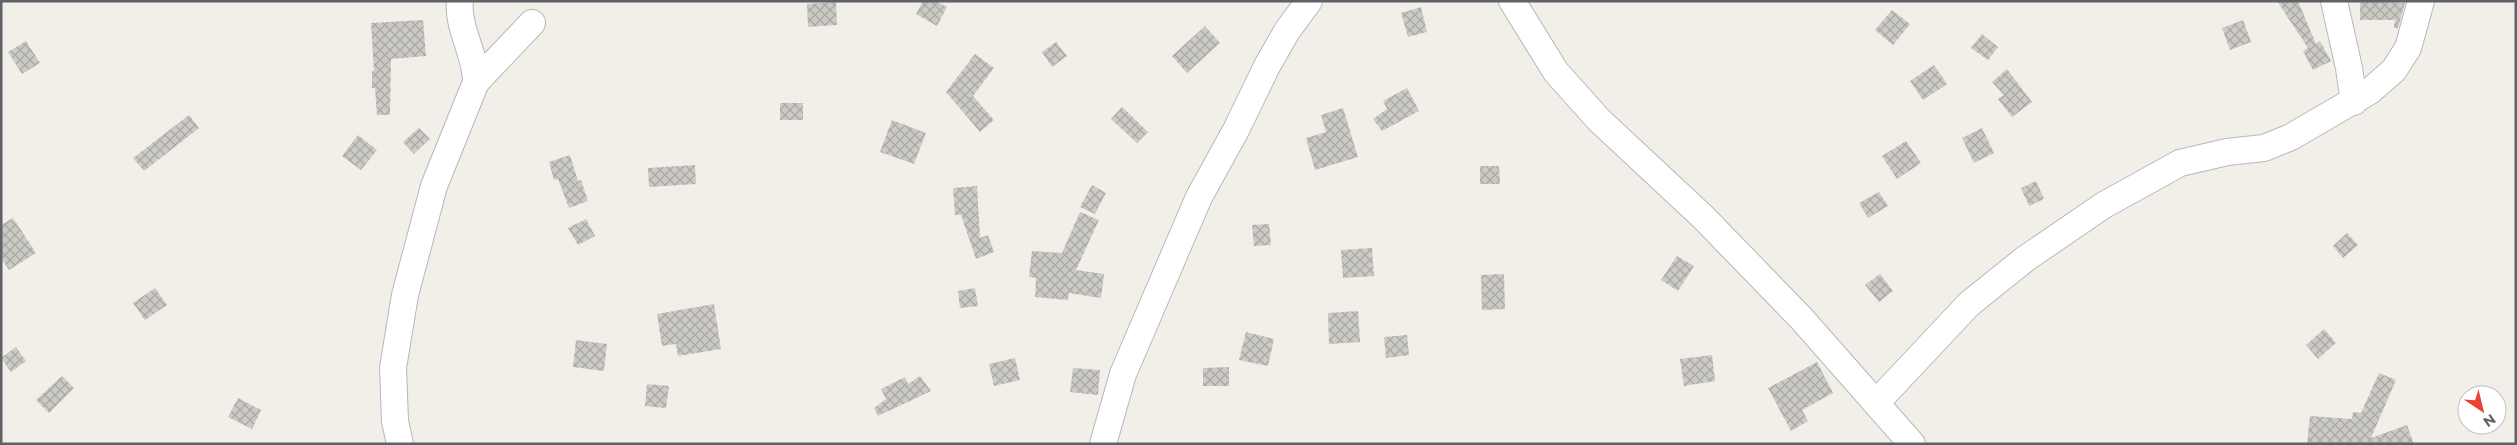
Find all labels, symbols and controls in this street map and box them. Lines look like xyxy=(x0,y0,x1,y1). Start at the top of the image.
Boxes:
north arrow xyxy=(2457,385,2507,435)
text: N xyxy=(2480,410,2499,431)

